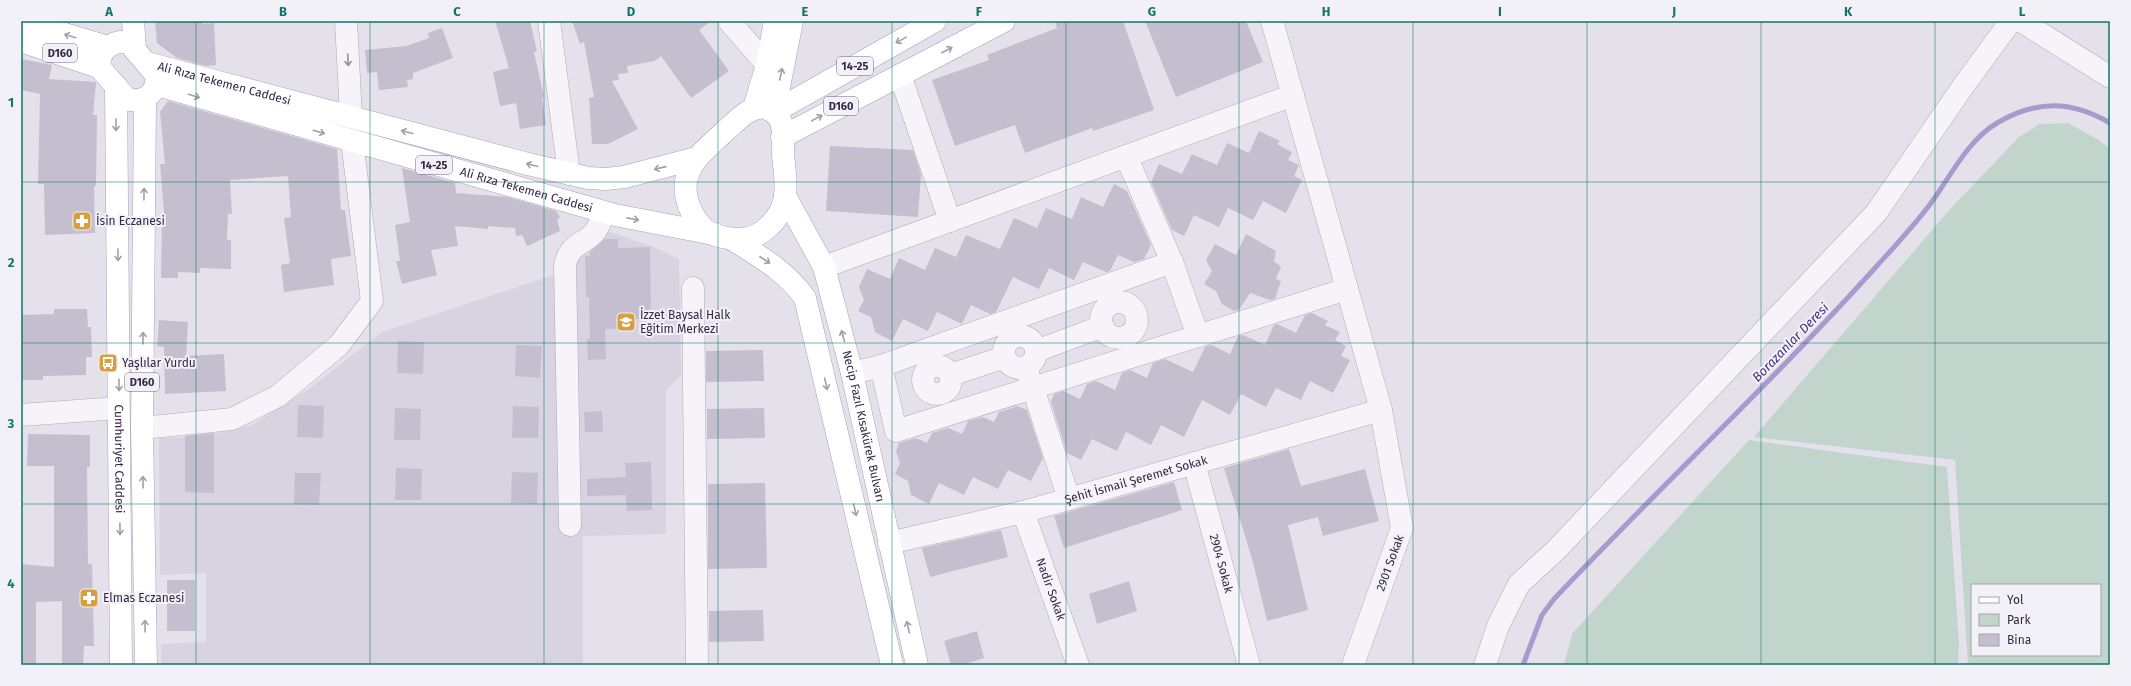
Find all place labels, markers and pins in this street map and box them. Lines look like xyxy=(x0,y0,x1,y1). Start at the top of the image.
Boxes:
pharmacy icon: İsin Eczanesi xyxy=(71,210,93,232)
place label: İsin Eczanesi xyxy=(96,213,165,228)
place label: İzzet Baysal Halk Eğitim Merkezi xyxy=(640,307,731,336)
school or university icon: İzzet Baysal Halk Eğitim Merkezi xyxy=(615,311,637,333)
bus stop icon: Yaşlılar Yurdu xyxy=(97,352,119,374)
place label: Yaşlılar Yurdu xyxy=(122,356,196,370)
pharmacy icon: Elmas Eczanesi xyxy=(78,587,100,609)
place label: Elmas Eczanesi xyxy=(103,591,184,605)

